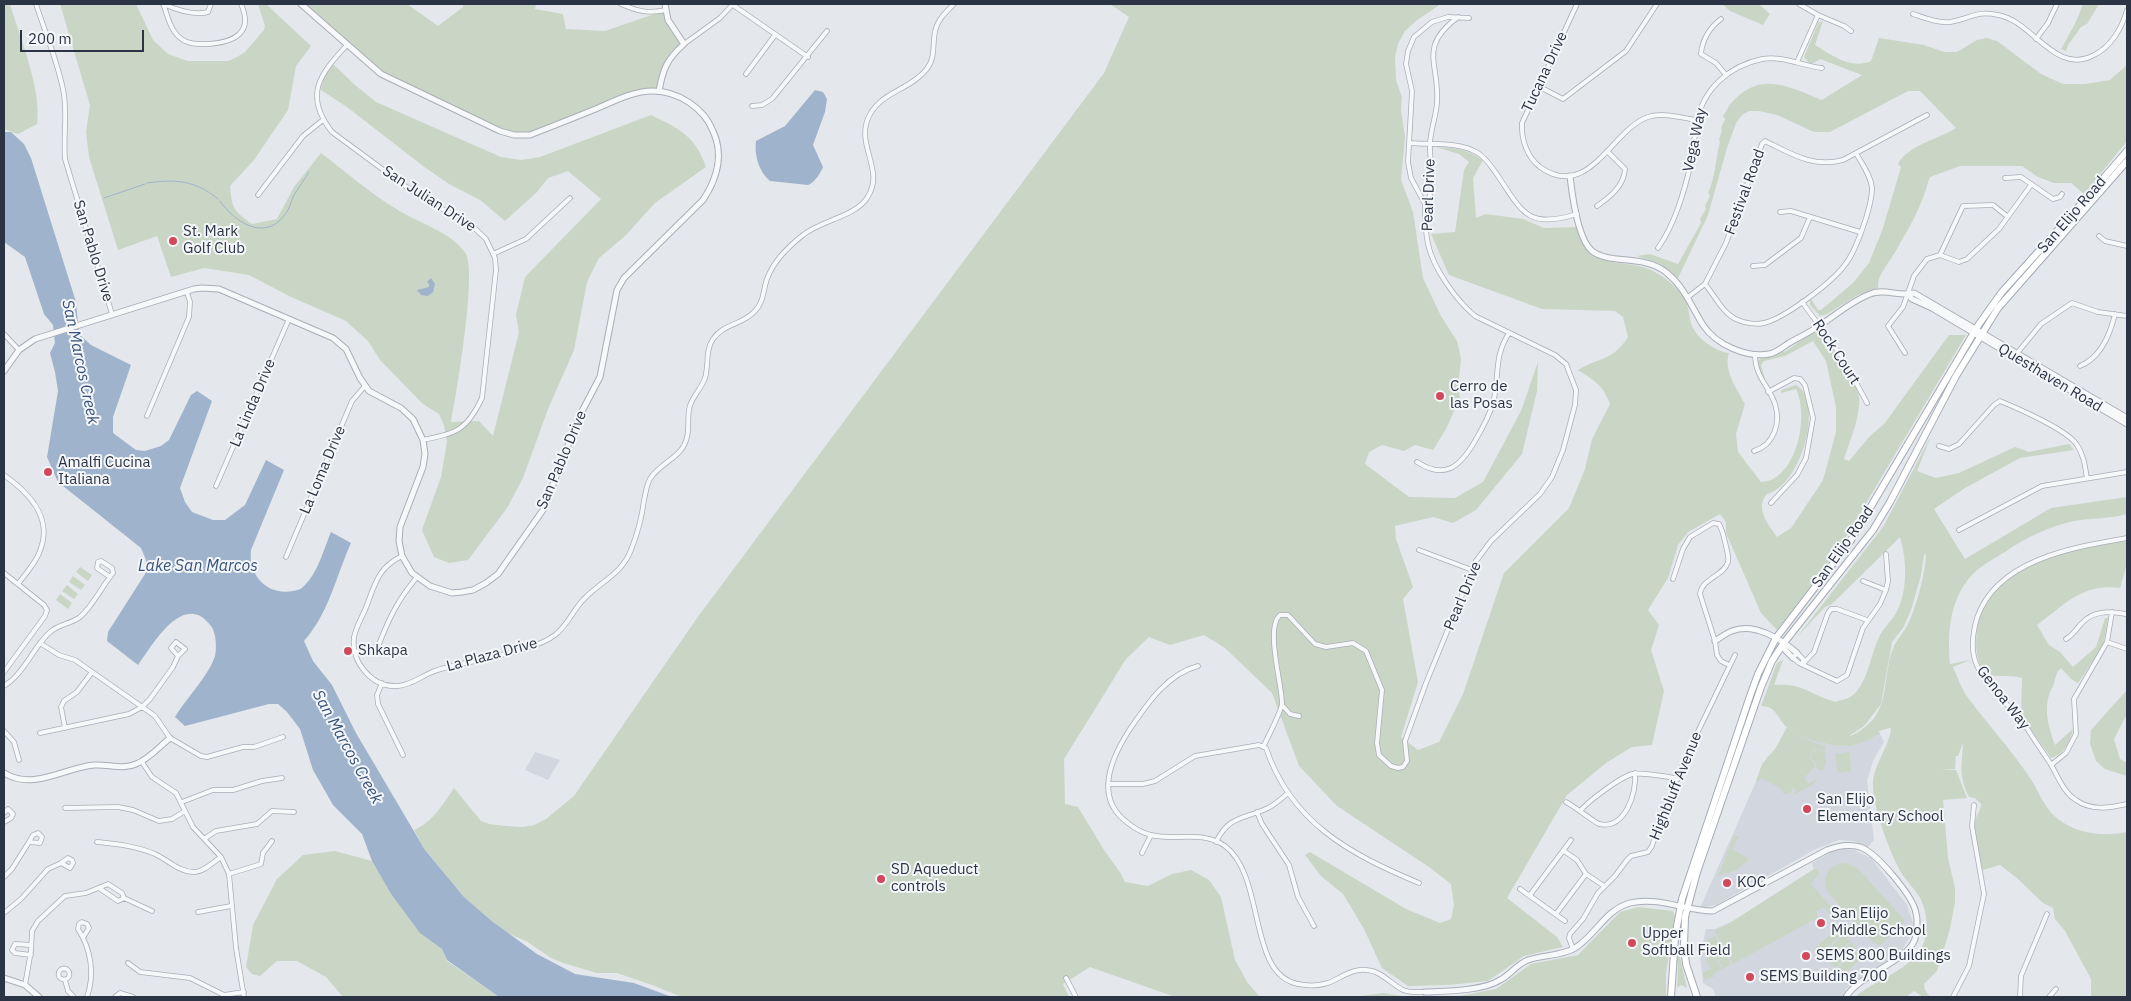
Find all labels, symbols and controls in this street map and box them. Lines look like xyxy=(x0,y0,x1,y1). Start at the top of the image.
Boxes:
scale bar xyxy=(22,20,146,52)
text: 200 m xyxy=(28,29,72,48)
street label: Tucana Drive xyxy=(1519,29,1571,115)
street label: Vega Way xyxy=(1679,106,1711,174)
street label: Festival Road xyxy=(1721,147,1769,237)
street label: Pearl Drive xyxy=(1419,158,1439,232)
street label: San Julian Drive xyxy=(379,162,479,236)
street label: San Elijo Road xyxy=(2034,173,2110,257)
street label: San Pablo Drive xyxy=(69,198,117,304)
place label: St. Mark Golf Club xyxy=(183,223,245,258)
marker: St. Mark Golf Club xyxy=(167,235,179,247)
water label: San Marcos Creek xyxy=(57,298,103,426)
street label: Rock Court xyxy=(1808,316,1864,388)
street label: Questhaven Road xyxy=(1995,340,2105,416)
street label: La Linda Drive xyxy=(226,356,280,450)
place label: Cerro de las Posas xyxy=(1450,378,1513,413)
marker: Cerro de las Posas xyxy=(1434,390,1446,402)
street label: San Pablo Drive xyxy=(533,408,591,512)
street label: La Loma Drive xyxy=(296,423,350,517)
place label: Amalfi Cucina Italiana xyxy=(58,454,151,489)
marker: Amalfi Cucina Italiana xyxy=(42,466,54,478)
street label: San Elijo Road xyxy=(1808,503,1878,591)
water label: Lake San Marcos xyxy=(138,556,258,576)
street label: Pearl Drive xyxy=(1440,559,1486,633)
street label: La Plaza Drive xyxy=(444,634,540,676)
place label: Shkapa xyxy=(358,642,408,660)
marker: Shkapa xyxy=(342,645,354,657)
street label: Genoa Way xyxy=(1973,663,2033,733)
water label: San Marcos Creek xyxy=(308,687,386,807)
street label: Highbluff Avenue xyxy=(1646,729,1706,843)
place label: San Elijo Elementary School xyxy=(1817,791,1944,826)
marker: San Elijo Elementary School xyxy=(1801,803,1813,815)
place label: SD Aqueduct controls xyxy=(891,861,978,896)
marker: SD Aqueduct controls xyxy=(875,873,887,885)
place label: KOC xyxy=(1737,874,1766,892)
marker: KOC xyxy=(1721,877,1733,889)
place label: San Elijo Middle School xyxy=(1831,905,1926,940)
marker: San Elijo Middle School xyxy=(1815,917,1827,929)
place label: Upper Softball Field xyxy=(1642,925,1731,960)
marker: Upper Softball Field xyxy=(1626,937,1638,949)
place label: SEMS 800 Buildings xyxy=(1816,947,1951,965)
marker: SEMS 800 Buildings xyxy=(1800,950,1812,962)
place label: SEMS Building 700 xyxy=(1760,968,1887,986)
marker: SEMS Building 700 xyxy=(1744,971,1756,983)

